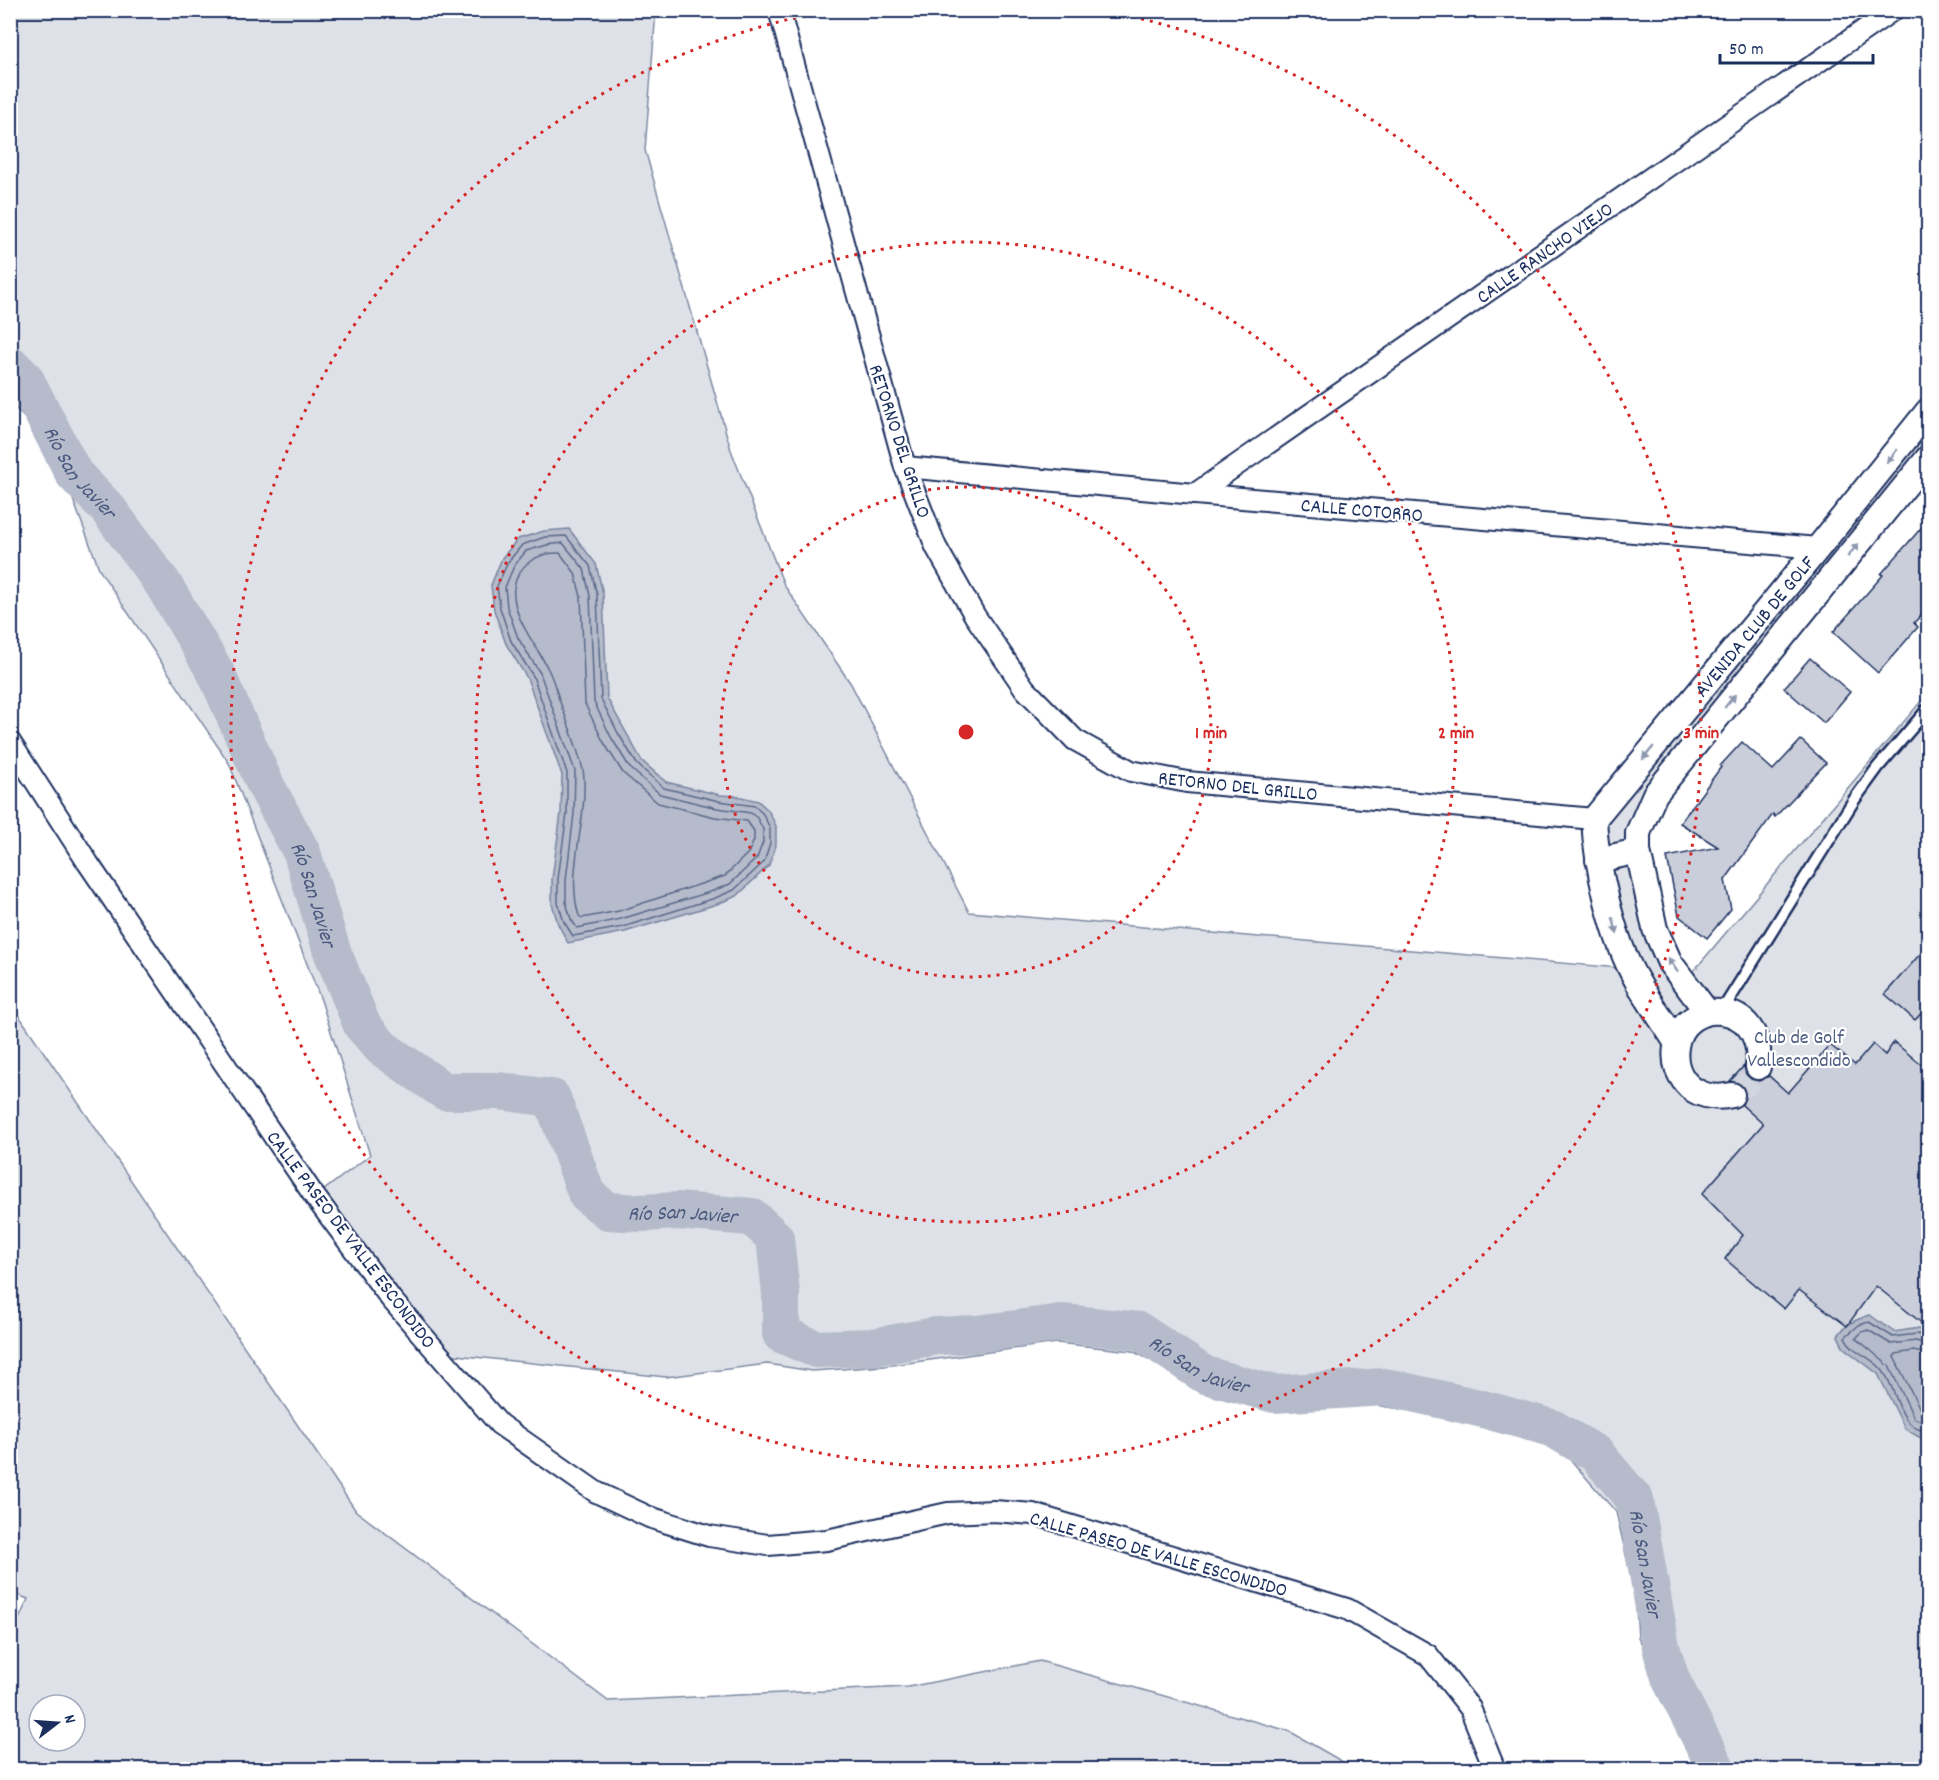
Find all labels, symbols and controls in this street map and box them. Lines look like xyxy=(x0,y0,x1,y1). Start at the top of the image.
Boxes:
scale bar xyxy=(1720,27,1873,65)
text: 50 m xyxy=(1729,38,1764,63)
street label: CALLE RANCHO VIEJO xyxy=(1472,197,1620,312)
street label: RETORNO DEL GRILLO xyxy=(860,362,936,522)
water label: Río San Javier xyxy=(34,422,124,528)
one-way arrow xyxy=(1886,449,1898,464)
street label: CALLE COTORRO xyxy=(1299,493,1424,531)
one-way arrow xyxy=(1847,542,1860,558)
street label: AVENIDA CLUB DE GOLF xyxy=(1689,551,1823,704)
one-way arrow xyxy=(1724,694,1736,709)
centre of rings xyxy=(956,722,976,742)
text: 1 min xyxy=(1195,722,1227,747)
text: 2 min xyxy=(1438,722,1474,747)
text: 3 min xyxy=(1683,722,1719,747)
one-way arrow xyxy=(1642,745,1655,761)
street label: RETORNO DEL GRILLO xyxy=(1157,766,1319,810)
water label: Río San Javier xyxy=(281,837,343,954)
one-way arrow xyxy=(1610,917,1620,935)
one-way arrow xyxy=(1667,957,1678,973)
park label: Club de Golf Vallescondido xyxy=(1747,1025,1851,1076)
street label: CALLE PASEO DE VALLE ESCONDIDO xyxy=(258,1126,441,1356)
water label: Río San Javier xyxy=(627,1199,740,1234)
water label: Río San Javier xyxy=(1142,1329,1253,1405)
street label: CALLE PASEO DE VALLE ESCONDIDO xyxy=(1026,1506,1290,1606)
water label: Río San Javier xyxy=(1619,1507,1668,1622)
north arrow xyxy=(27,1693,87,1753)
text: N xyxy=(57,1712,81,1727)

